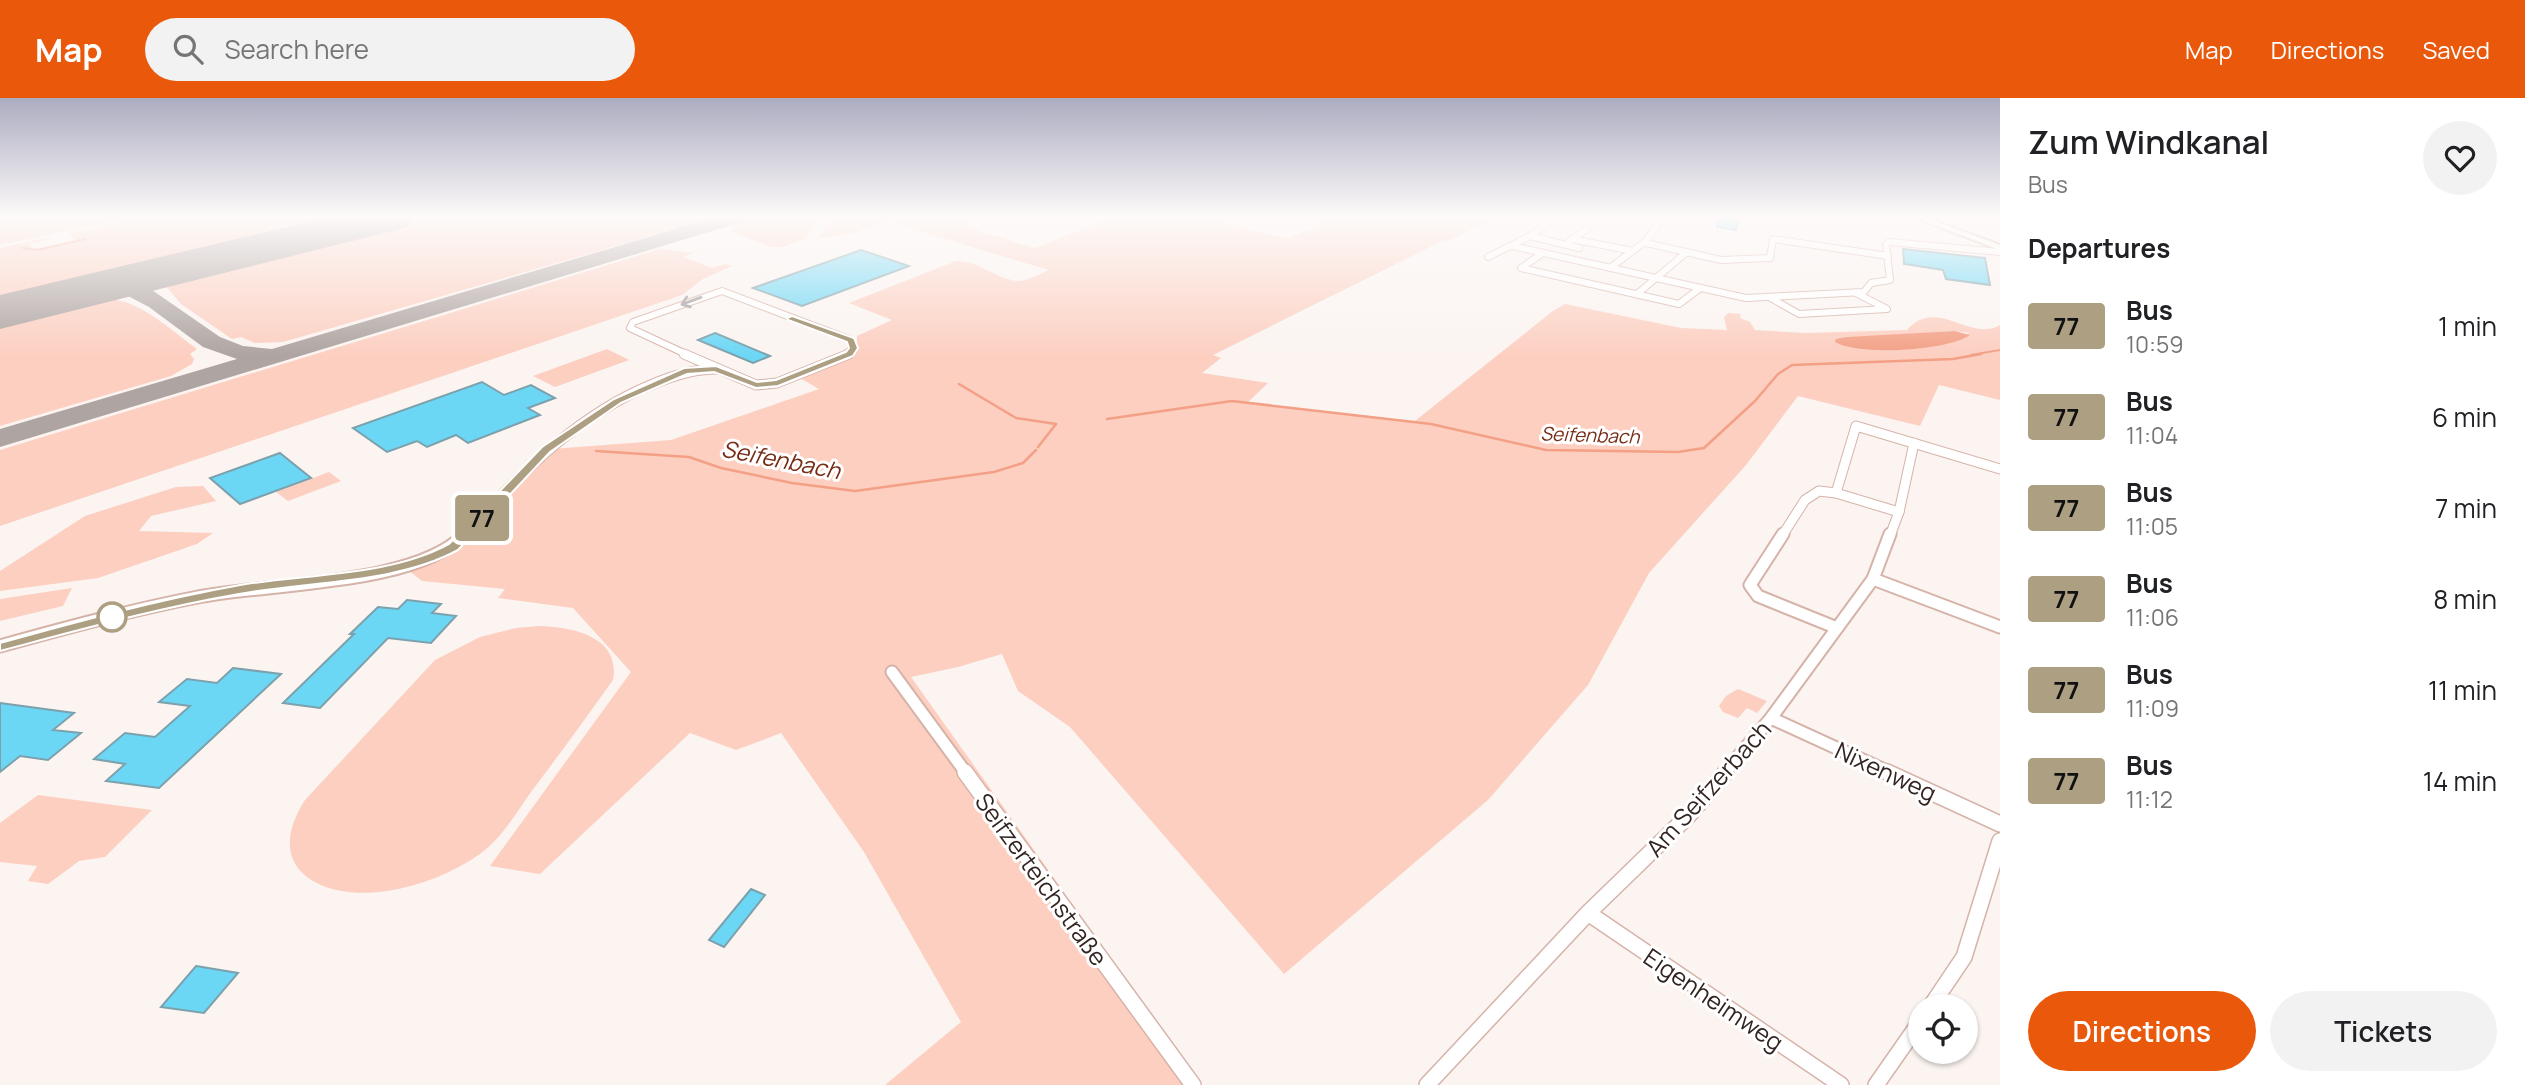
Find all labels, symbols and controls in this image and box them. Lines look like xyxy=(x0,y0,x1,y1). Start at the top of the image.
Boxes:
search box xyxy=(145,18,635,81)
text: Map xyxy=(35,27,103,72)
icon: search xyxy=(169,30,207,68)
text: Search here xyxy=(225,31,369,67)
text: Map xyxy=(2185,33,2233,66)
text: Directions xyxy=(2271,33,2384,66)
text: Saved xyxy=(2422,33,2490,66)
text: Zum Windkanal xyxy=(2028,119,2269,164)
button: heart xyxy=(2423,121,2497,195)
text: Bus xyxy=(2028,168,2068,200)
text: Departures xyxy=(2028,230,2170,266)
text: Bus xyxy=(2126,292,2173,328)
one-way arrow xyxy=(681,296,703,309)
text: 1 min xyxy=(2438,308,2497,344)
text: 77 xyxy=(2054,309,2079,342)
text: 10:59 xyxy=(2126,328,2183,360)
text: Bus xyxy=(2126,383,2173,419)
text: 6 min xyxy=(2432,399,2497,435)
text: 77 xyxy=(2054,400,2079,433)
text: 11:04 xyxy=(2126,419,2178,451)
water label: Seifenbach xyxy=(1540,420,1641,450)
water label: Seifenbach xyxy=(719,432,844,486)
text: Bus xyxy=(2126,474,2173,510)
text: 7 min xyxy=(2435,490,2497,526)
text: 77 xyxy=(2054,491,2079,524)
line badge: 77 xyxy=(450,495,514,541)
text: 77 xyxy=(469,501,495,534)
text: 11:05 xyxy=(2126,510,2178,542)
text: Bus xyxy=(2126,565,2173,601)
text: 8 min xyxy=(2433,581,2497,617)
text: 77 xyxy=(2054,582,2079,615)
text: 11:06 xyxy=(2126,601,2179,633)
unlabelled marker xyxy=(97,602,127,632)
text: Bus xyxy=(2126,656,2173,692)
text: 11 min xyxy=(2428,672,2497,708)
text: 77 xyxy=(2054,673,2079,706)
text: 11:09 xyxy=(2126,692,2179,724)
street label: Am Seifzerbach xyxy=(1638,713,1778,863)
street label: Nixenweg xyxy=(1830,733,1942,809)
text: Bus xyxy=(2126,747,2173,783)
text: 14 min xyxy=(2423,763,2497,799)
text: 77 xyxy=(2054,764,2079,797)
text: 11:12 xyxy=(2126,783,2173,815)
street label: Seifzerteichstraße xyxy=(968,786,1116,972)
street label: Eigenheimweg xyxy=(1638,940,1790,1058)
button: Directions xyxy=(2028,991,2256,1071)
button: Tickets xyxy=(2270,991,2497,1071)
map controls xyxy=(1908,994,1978,1064)
button: locate xyxy=(1908,994,1978,1064)

